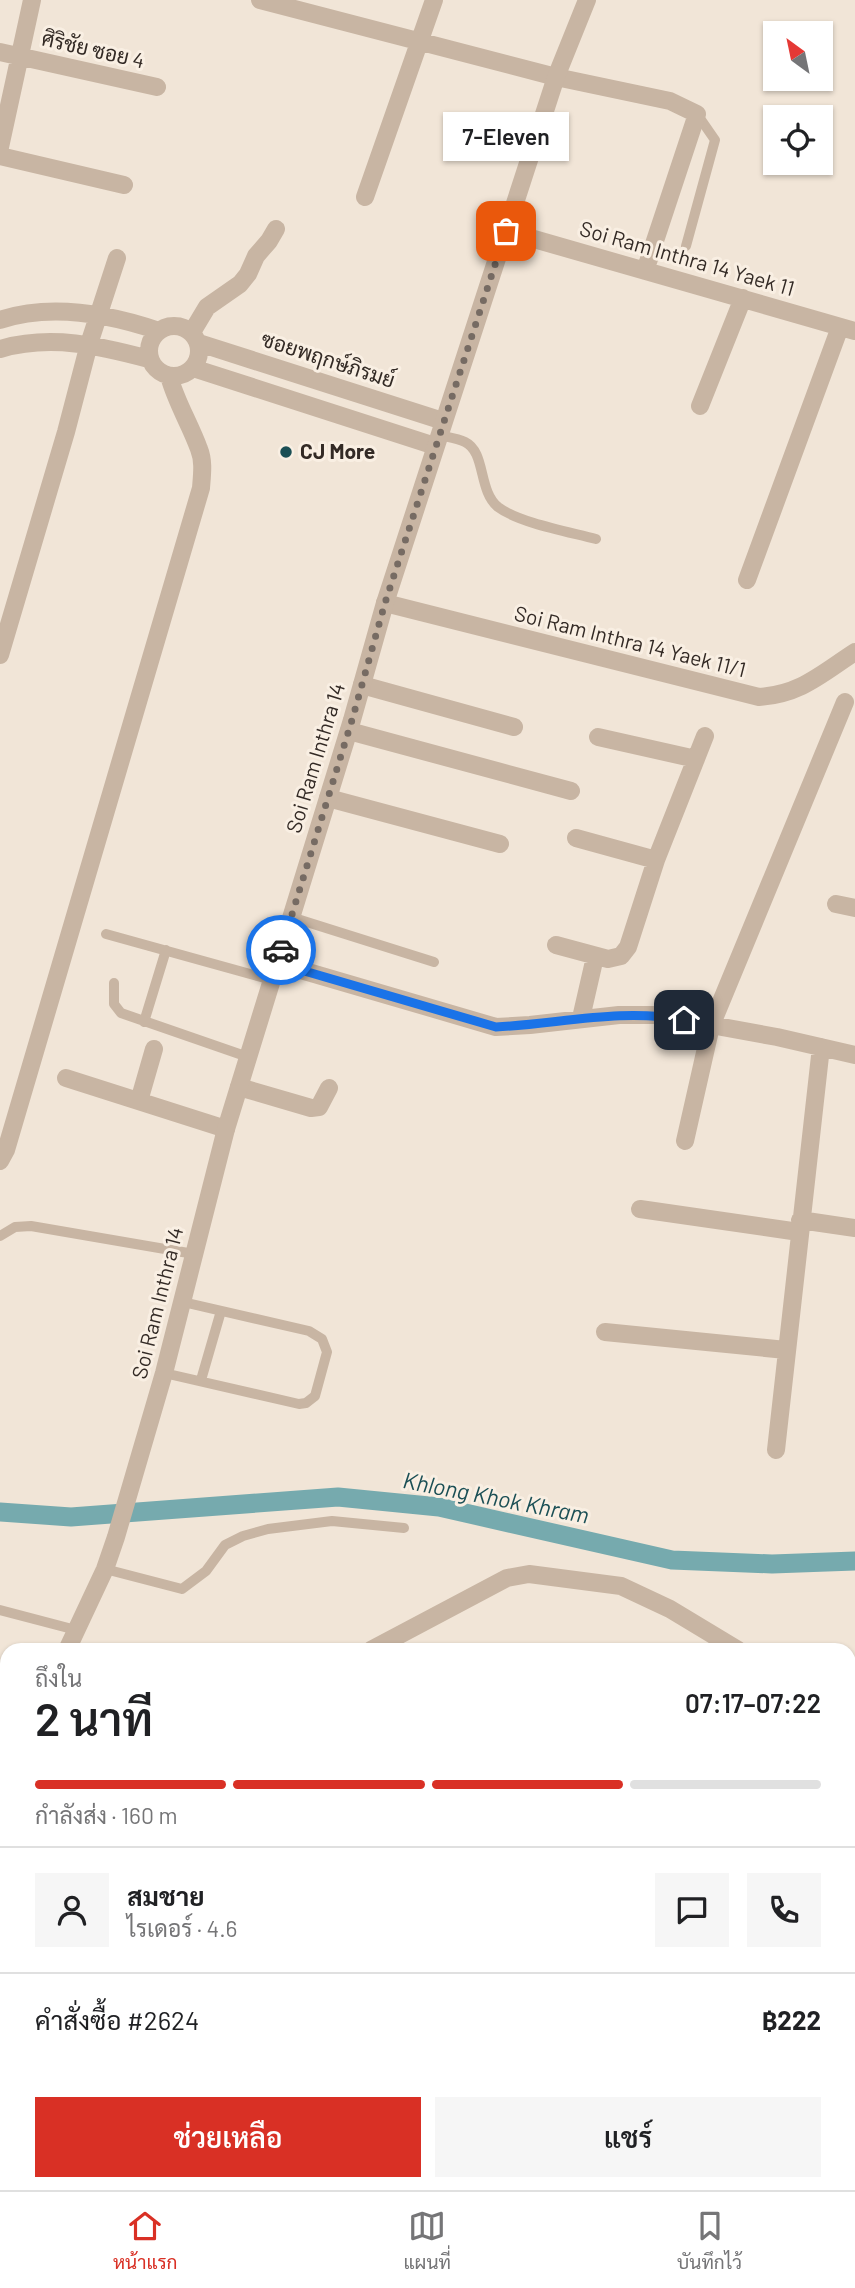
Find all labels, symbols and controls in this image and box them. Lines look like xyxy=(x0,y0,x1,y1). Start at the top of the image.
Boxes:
north arrow xyxy=(763,21,833,91)
map controls xyxy=(763,21,833,175)
street label: ศิริชัย ซอย 4 xyxy=(39,25,147,73)
button: locate xyxy=(763,105,833,175)
callout: 7-Eleven xyxy=(443,112,569,161)
text: 7-Eleven xyxy=(462,122,550,150)
pin xyxy=(476,201,536,261)
icon: bag xyxy=(487,212,525,250)
street label: Soi Ram Inthra 14 Yaek 11 xyxy=(577,215,798,300)
street label: ซอยพฤกษ์ภิรมย์ xyxy=(258,325,398,393)
place label: CJ More xyxy=(300,438,375,463)
marker: CJ More xyxy=(278,444,294,460)
street label: Soi Ram Inthra 14 Yaek 11/1 xyxy=(512,600,749,681)
street label: Soi Ram Inthra 14 xyxy=(280,680,349,836)
courier xyxy=(246,915,316,985)
icon: car xyxy=(262,931,300,969)
pin xyxy=(654,990,714,1050)
icon: home xyxy=(665,1001,703,1039)
street label: Soi Ram Inthra 14 xyxy=(126,1224,187,1381)
water label: Khlong Khok Khram xyxy=(401,1465,592,1529)
text: ถึงใน xyxy=(35,1664,82,1692)
text: 07:17–07:22 xyxy=(685,1687,821,1718)
text: 2 นาที xyxy=(35,1690,153,1745)
text: กำลังส่ง · 160 m xyxy=(35,1801,178,1829)
button: person xyxy=(35,1873,109,1947)
button: chat xyxy=(655,1873,729,1947)
button: phone xyxy=(747,1873,821,1947)
text: สมชาย xyxy=(127,1880,204,1911)
text: ไรเดอร์ · 4.6 xyxy=(127,1914,237,1942)
text: คำสั่งซื้อ #2624 xyxy=(35,2004,199,2035)
text: ฿222 xyxy=(762,2004,821,2035)
button: ช่วยเหลือ xyxy=(35,2097,421,2177)
button: แชร์ xyxy=(435,2097,821,2177)
tab: หน้าแรก xyxy=(113,2207,178,2273)
tab: แผนที่ xyxy=(404,2207,451,2273)
tab: บันทึกไว้ xyxy=(677,2207,742,2273)

